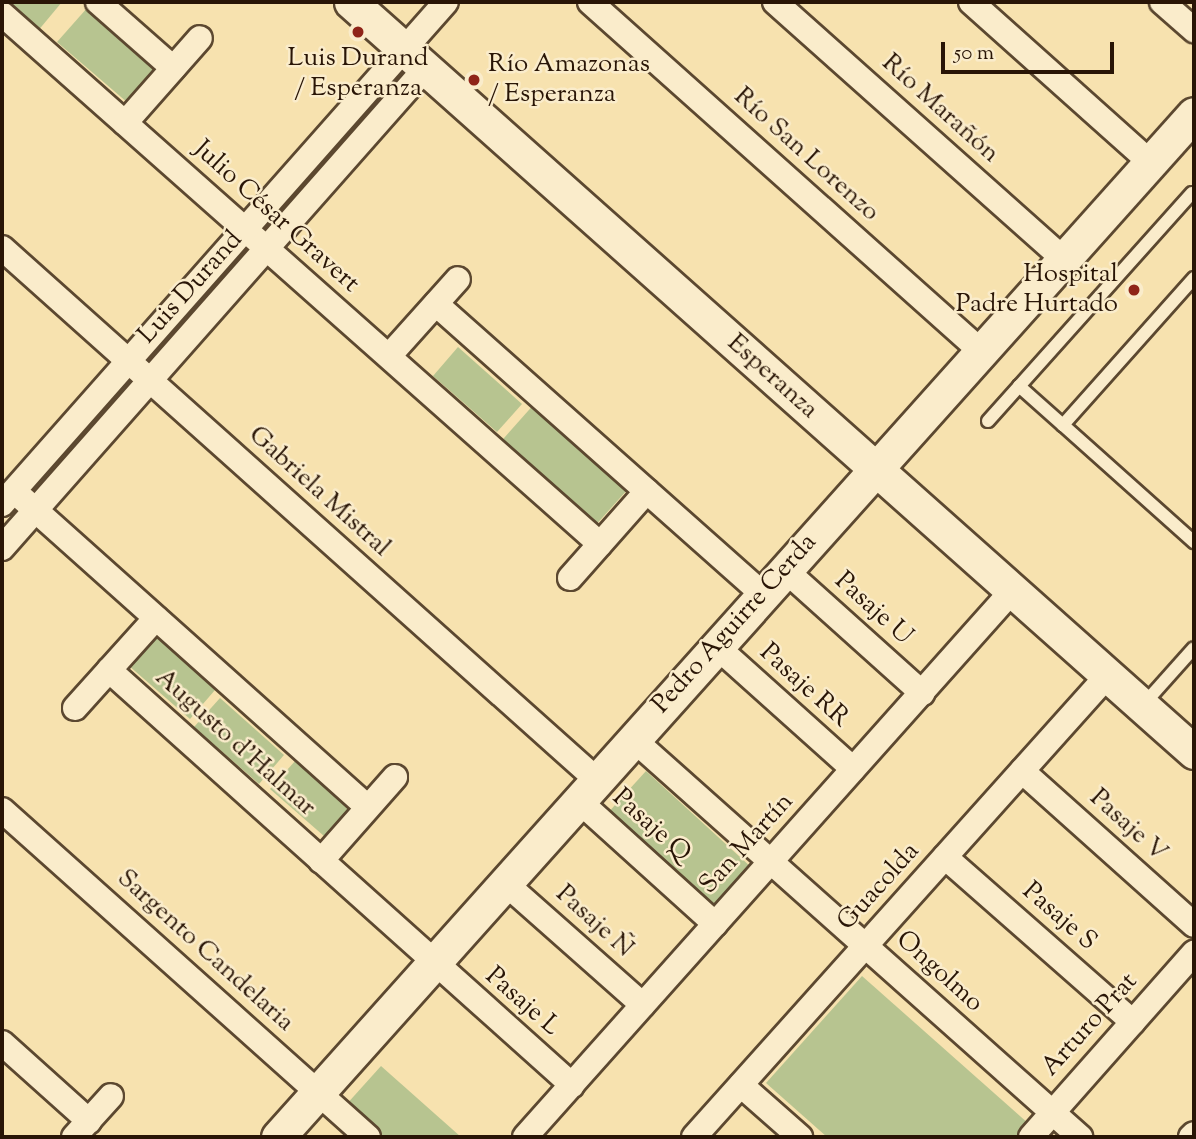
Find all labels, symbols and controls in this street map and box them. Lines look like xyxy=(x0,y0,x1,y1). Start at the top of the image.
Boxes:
marker: Luis Durand / Esperanza xyxy=(350,24,366,40)
scale bar xyxy=(944,28,1117,72)
text: 50 m xyxy=(954,39,994,69)
place label: Luis Durand / Esperanza xyxy=(288,43,428,104)
street label: Río Marañón xyxy=(875,48,1005,170)
place label: Río Amazonas / Esperanza xyxy=(488,49,650,110)
marker: Río Amazonas / Esperanza xyxy=(466,72,482,88)
street label: Río San Lorenzo xyxy=(727,81,885,229)
street label: Julio César Gravert xyxy=(187,134,365,300)
street label: Luis Durand xyxy=(132,225,250,351)
place label: Hospital Padre Hurtado xyxy=(956,259,1118,320)
marker: Hospital Padre Hurtado xyxy=(1124,280,1144,300)
street label: Esperanza xyxy=(720,328,824,426)
street label: Gabriela Mistral xyxy=(242,420,396,564)
street label: Pedro Aguirre Cerda xyxy=(646,528,824,720)
street label: Pasaje U xyxy=(828,566,918,652)
street label: Pasaje RR xyxy=(753,637,855,735)
street label: Augusto d'Halmar xyxy=(148,663,322,823)
street label: Pasaje Q xyxy=(605,783,697,869)
street label: Pasaje V xyxy=(1083,783,1173,869)
street label: San Martín xyxy=(693,787,801,901)
street label: Guacolda xyxy=(831,837,927,937)
street label: Sargento Candelaria xyxy=(110,863,300,1039)
street label: Pasaje S xyxy=(1015,876,1103,958)
street label: Pasaje Ñ xyxy=(549,879,639,965)
street label: Ongolmo xyxy=(889,925,989,1019)
street label: Pasaje L xyxy=(478,961,566,1043)
street label: Arturo Prat xyxy=(1035,967,1145,1083)

